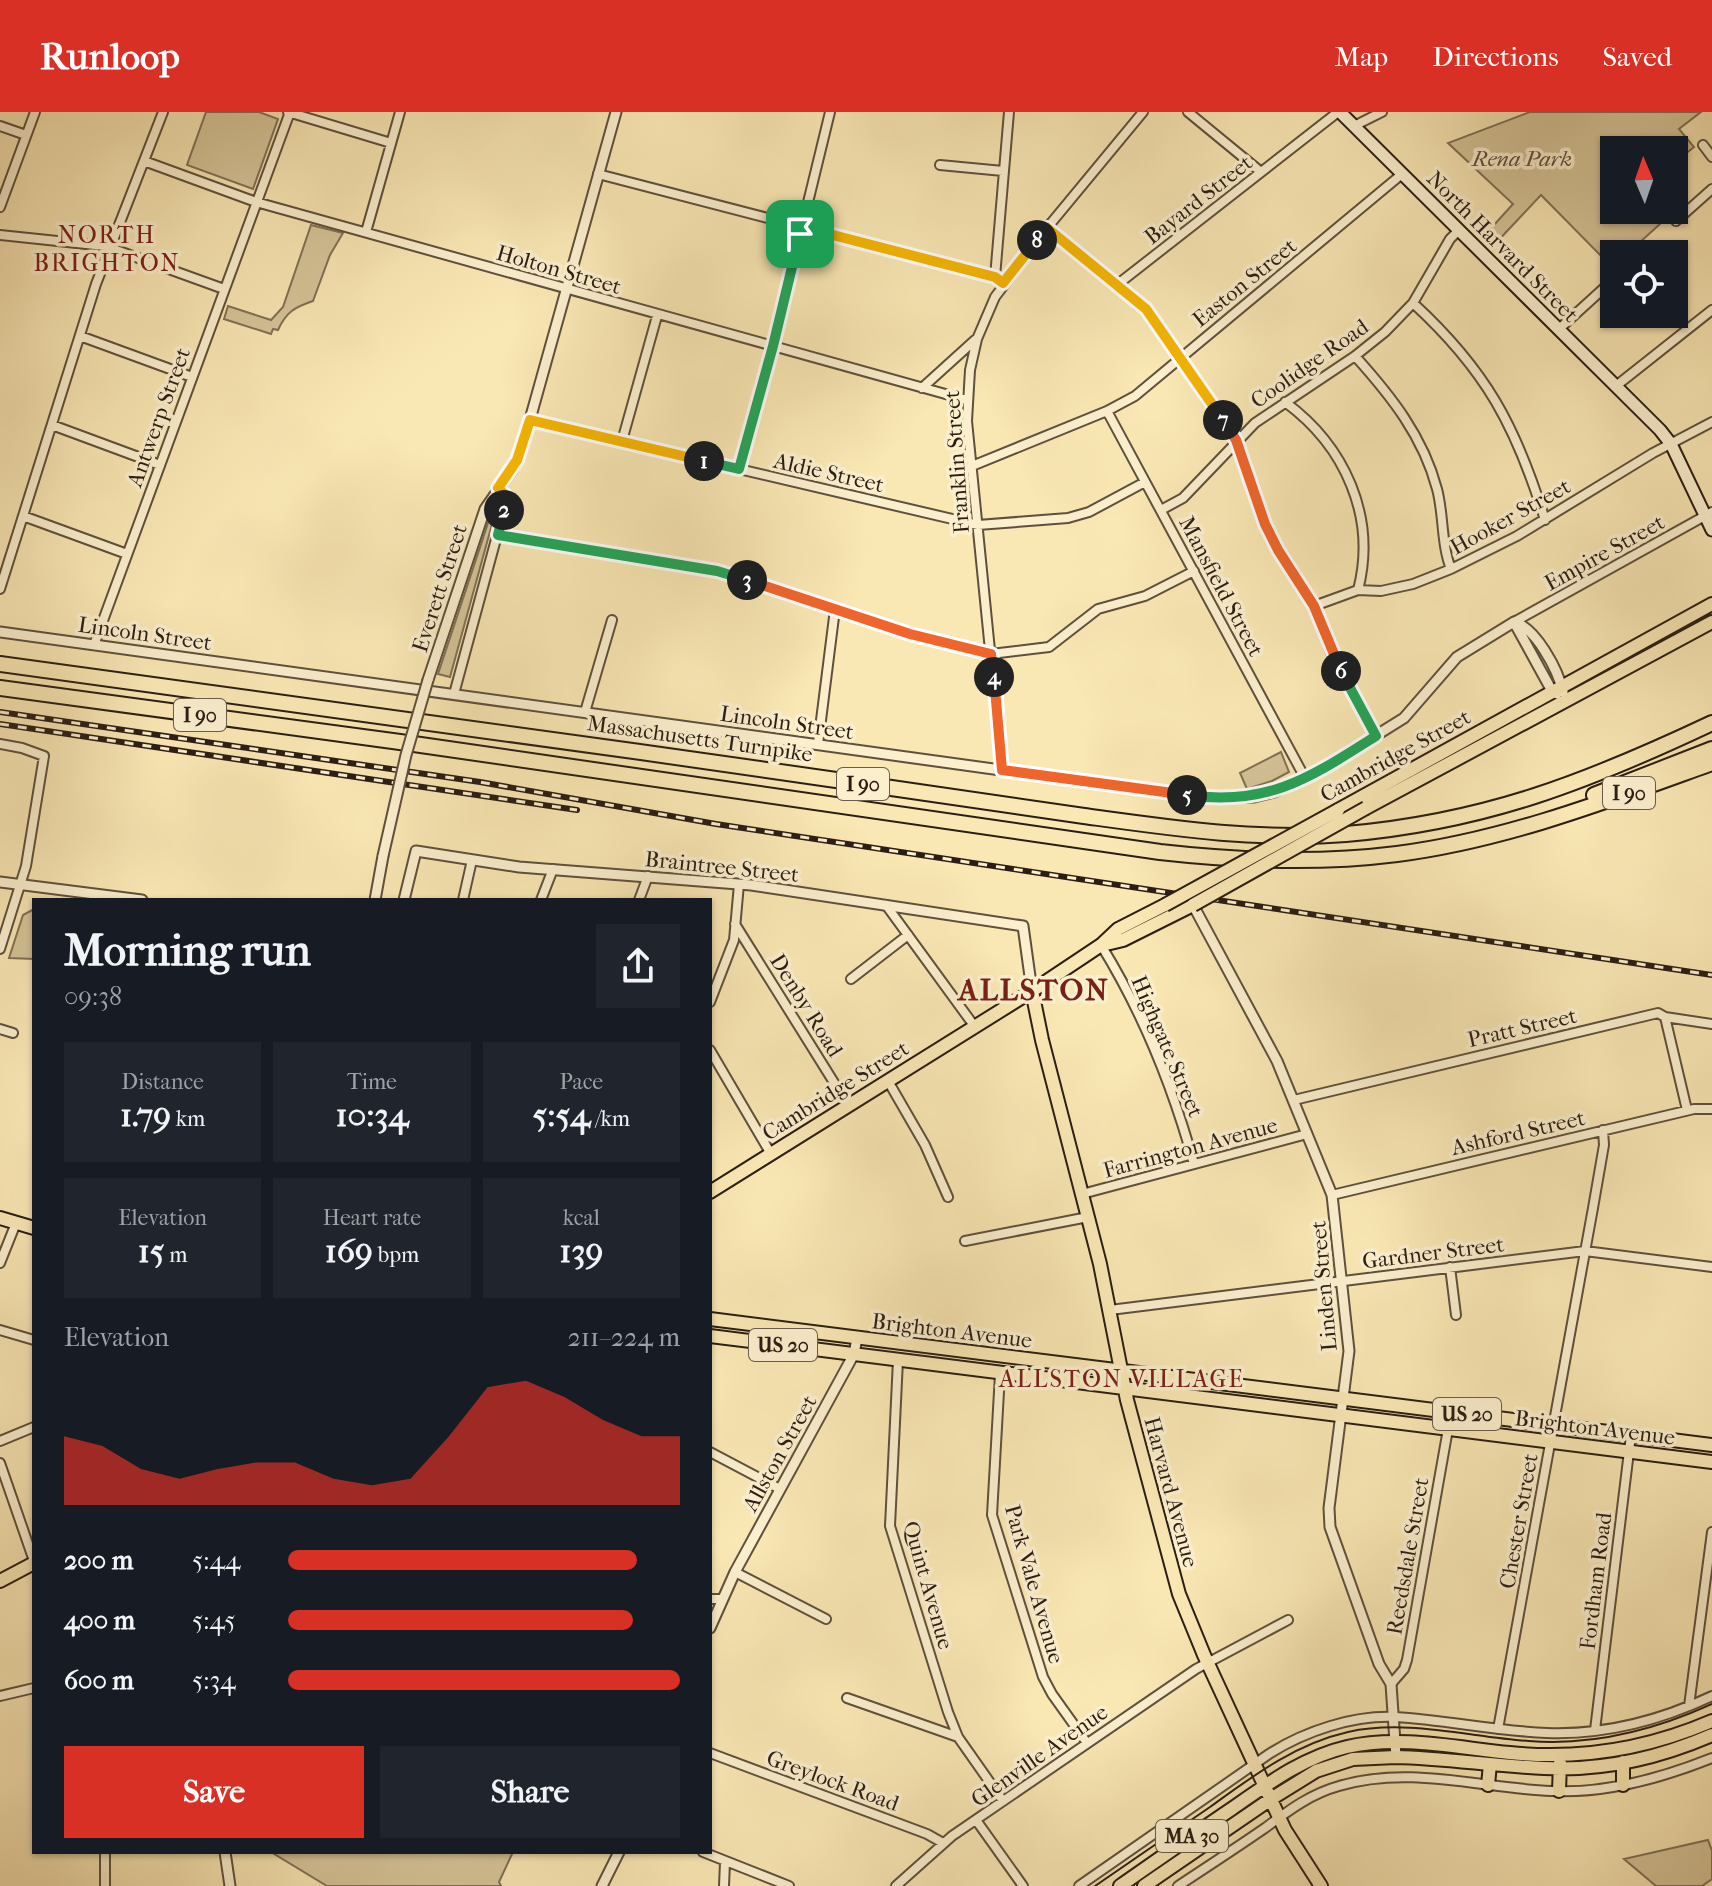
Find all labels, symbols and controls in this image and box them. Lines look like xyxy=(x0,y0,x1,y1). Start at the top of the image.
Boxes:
text: Runloop xyxy=(40,34,180,79)
text: Map xyxy=(1335,40,1388,73)
text: Directions xyxy=(1432,40,1559,73)
text: Saved xyxy=(1603,40,1672,73)
north arrow xyxy=(1600,136,1688,224)
map controls xyxy=(1600,136,1688,328)
park label: Rena Park xyxy=(1470,146,1572,172)
street label: Bayard Street xyxy=(1140,150,1258,250)
street label: North Harvard Street xyxy=(1421,166,1584,328)
pin xyxy=(766,200,834,268)
icon: arrive xyxy=(778,212,822,256)
pin: 8 xyxy=(1017,220,1057,260)
district label: NORTH BRIGHTON xyxy=(33,221,181,277)
text: 8 xyxy=(1031,227,1043,253)
street label: Easton Street xyxy=(1187,233,1302,333)
street label: Holton Street xyxy=(493,240,624,300)
button: locate xyxy=(1600,240,1688,328)
street label: Coolidge Road xyxy=(1246,313,1374,414)
street label: Antwerp Street xyxy=(121,344,196,491)
street label: Franklin Street xyxy=(939,389,975,534)
pin: 7 xyxy=(1203,400,1243,440)
text: 7 xyxy=(1218,407,1228,433)
pin: 1 xyxy=(684,441,724,481)
street label: Aldie Street xyxy=(770,447,886,498)
text: 1 xyxy=(700,448,708,474)
street label: Hooker Street xyxy=(1446,473,1575,561)
pin: 2 xyxy=(484,490,524,530)
text: 2 xyxy=(498,497,510,523)
street label: Empire Street xyxy=(1540,509,1669,596)
street label: Mansfield Street xyxy=(1173,512,1269,661)
street label: Everett Street xyxy=(407,521,473,656)
pin: 3 xyxy=(727,560,767,600)
text: 3 xyxy=(742,567,752,593)
street label: Lincoln Street xyxy=(76,612,214,656)
pin: 6 xyxy=(1321,651,1361,691)
pin: 4 xyxy=(974,657,1014,697)
text: 6 xyxy=(1335,658,1347,684)
text: 4 xyxy=(988,664,1001,690)
road number: I 90 xyxy=(174,699,226,731)
street label: Lincoln Street xyxy=(718,701,856,745)
street label: Cambridge Street xyxy=(1316,704,1475,808)
street label: Massachusetts Turnpike xyxy=(585,710,814,768)
road number: I 90 xyxy=(837,768,889,800)
pin: 5 xyxy=(1167,775,1207,815)
road number: I 90 xyxy=(1603,777,1655,809)
text: 5 xyxy=(1182,782,1192,808)
street label: Braintree Street xyxy=(644,846,800,888)
button: share xyxy=(596,924,680,1008)
text: Morning run xyxy=(64,925,311,976)
street label: Denby Road xyxy=(764,949,849,1063)
street label: Highgate Street xyxy=(1126,972,1209,1121)
district label: ALLSTON xyxy=(956,973,1110,1008)
text: 09:38 xyxy=(64,981,122,1012)
street label: Pratt Street xyxy=(1465,1003,1580,1053)
street label: Cambridge Street xyxy=(758,1035,914,1146)
text: Distance xyxy=(121,1069,204,1095)
text: Time xyxy=(347,1069,397,1095)
text: Pace xyxy=(559,1069,603,1095)
text: 1.79 xyxy=(120,1095,171,1135)
text: 10:34 xyxy=(336,1095,408,1135)
text: 5:54 xyxy=(533,1095,590,1135)
street label: Ashford Street xyxy=(1448,1105,1588,1161)
text: km xyxy=(171,1106,205,1132)
text: /km xyxy=(590,1106,630,1132)
street label: Farrington Avenue xyxy=(1100,1112,1280,1184)
text: Elevation xyxy=(118,1205,207,1231)
text: Heart rate xyxy=(323,1205,421,1231)
text: kcal xyxy=(563,1205,600,1231)
street label: Linden Street xyxy=(1305,1219,1343,1352)
text: 15 xyxy=(138,1231,165,1271)
text: 169 xyxy=(325,1231,373,1271)
text: 139 xyxy=(559,1231,603,1271)
street label: Gardner Street xyxy=(1361,1231,1506,1275)
text: m xyxy=(165,1242,188,1268)
text: bpm xyxy=(373,1242,419,1268)
street label: Brighton Avenue xyxy=(870,1308,1034,1354)
text: Elevation xyxy=(64,1322,169,1353)
text: 211–224 m xyxy=(567,1322,680,1353)
road number: US 20 xyxy=(749,1329,817,1361)
district label: ALLSTON VILLAGE xyxy=(998,1365,1245,1393)
street label: Allston Street xyxy=(737,1391,823,1517)
road number: US 20 xyxy=(1433,1398,1501,1430)
street label: Brighton Avenue xyxy=(1513,1405,1677,1451)
street label: Harvard Avenue xyxy=(1138,1414,1204,1570)
street label: Chester Street xyxy=(1494,1451,1544,1591)
street label: Reedsdale Street xyxy=(1381,1475,1435,1637)
street label: Park Vale Avenue xyxy=(999,1502,1069,1667)
street label: Fordham Road xyxy=(1575,1510,1617,1651)
street label: Quint Avenue xyxy=(897,1518,959,1652)
text: 200 m xyxy=(64,1545,133,1576)
text: 5:44 xyxy=(192,1545,240,1576)
text: 400 m xyxy=(64,1605,135,1636)
text: 5:45 xyxy=(192,1605,235,1636)
text: 600 m xyxy=(64,1665,134,1696)
text: 5:34 xyxy=(192,1665,236,1696)
street label: Glenville Avenue xyxy=(966,1699,1113,1813)
street label: Greylock Road xyxy=(763,1745,903,1817)
button: Save xyxy=(64,1746,364,1838)
button: Share xyxy=(380,1746,680,1838)
road number: MA 30 xyxy=(1156,1820,1228,1852)

